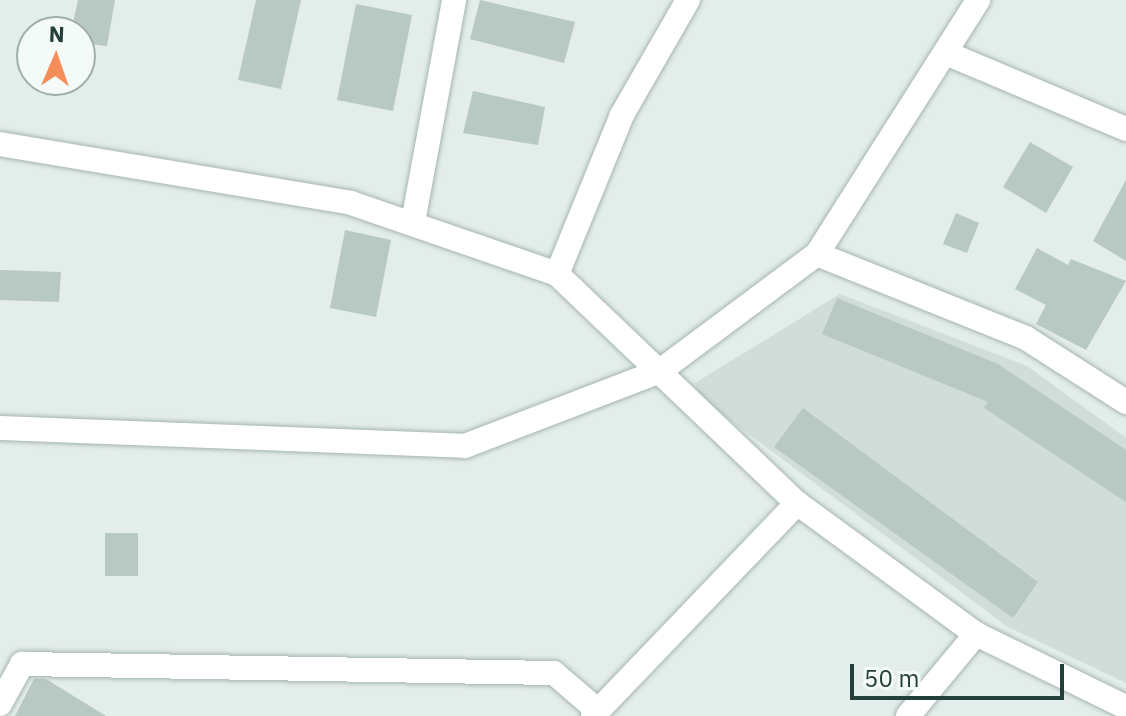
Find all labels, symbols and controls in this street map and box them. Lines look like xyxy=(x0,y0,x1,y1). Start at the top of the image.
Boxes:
north arrow xyxy=(16,16,96,96)
text: N xyxy=(48,19,65,48)
scale bar xyxy=(854,648,1068,698)
text: 50 m xyxy=(864,662,919,694)

